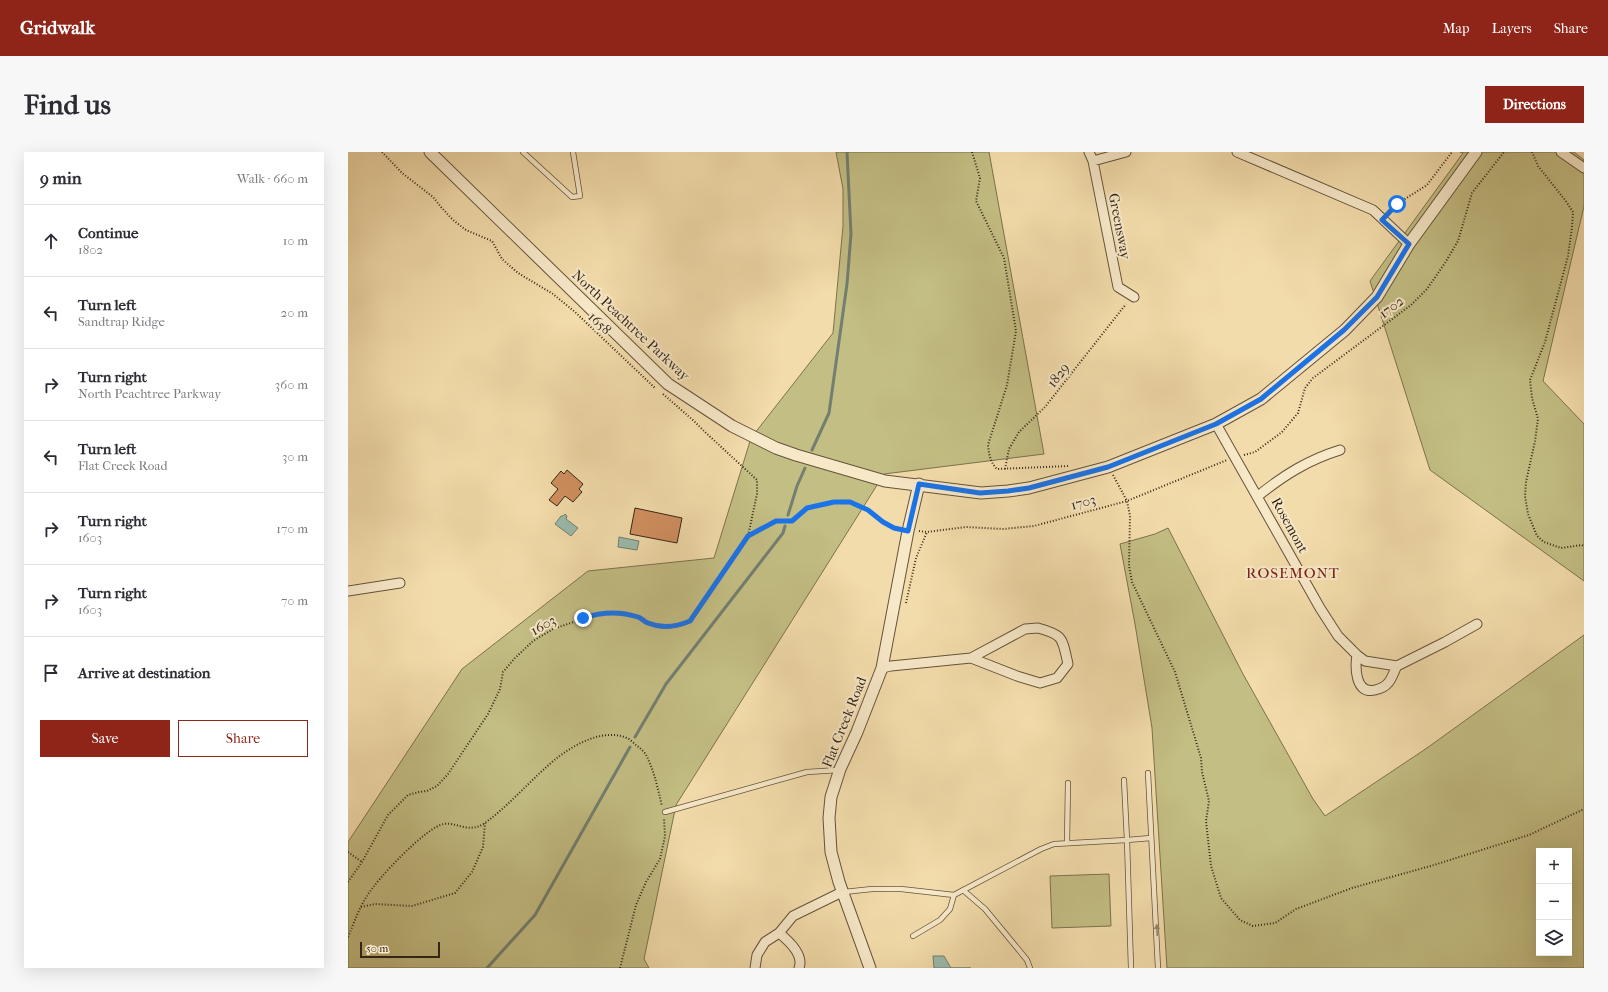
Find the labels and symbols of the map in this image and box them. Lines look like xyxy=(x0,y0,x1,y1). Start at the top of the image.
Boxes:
street label: Greensway xyxy=(1105,192,1134,261)
route start xyxy=(1388,195,1406,213)
street label: North Peachtree Parkway xyxy=(568,267,693,385)
street label: 1702 xyxy=(1376,293,1407,322)
street label: 1658 xyxy=(585,308,615,338)
street label: 1829 xyxy=(1044,360,1073,391)
street label: 1703 xyxy=(1069,491,1097,514)
street label: Rosemont xyxy=(1267,495,1312,556)
district label: ROSEMONT xyxy=(1246,564,1340,582)
route end xyxy=(574,609,592,627)
street label: 1603 xyxy=(528,612,559,639)
street label: Flat Creek Road xyxy=(819,674,871,770)
one-way arrow xyxy=(1153,924,1160,936)
scale bar xyxy=(360,940,440,959)

